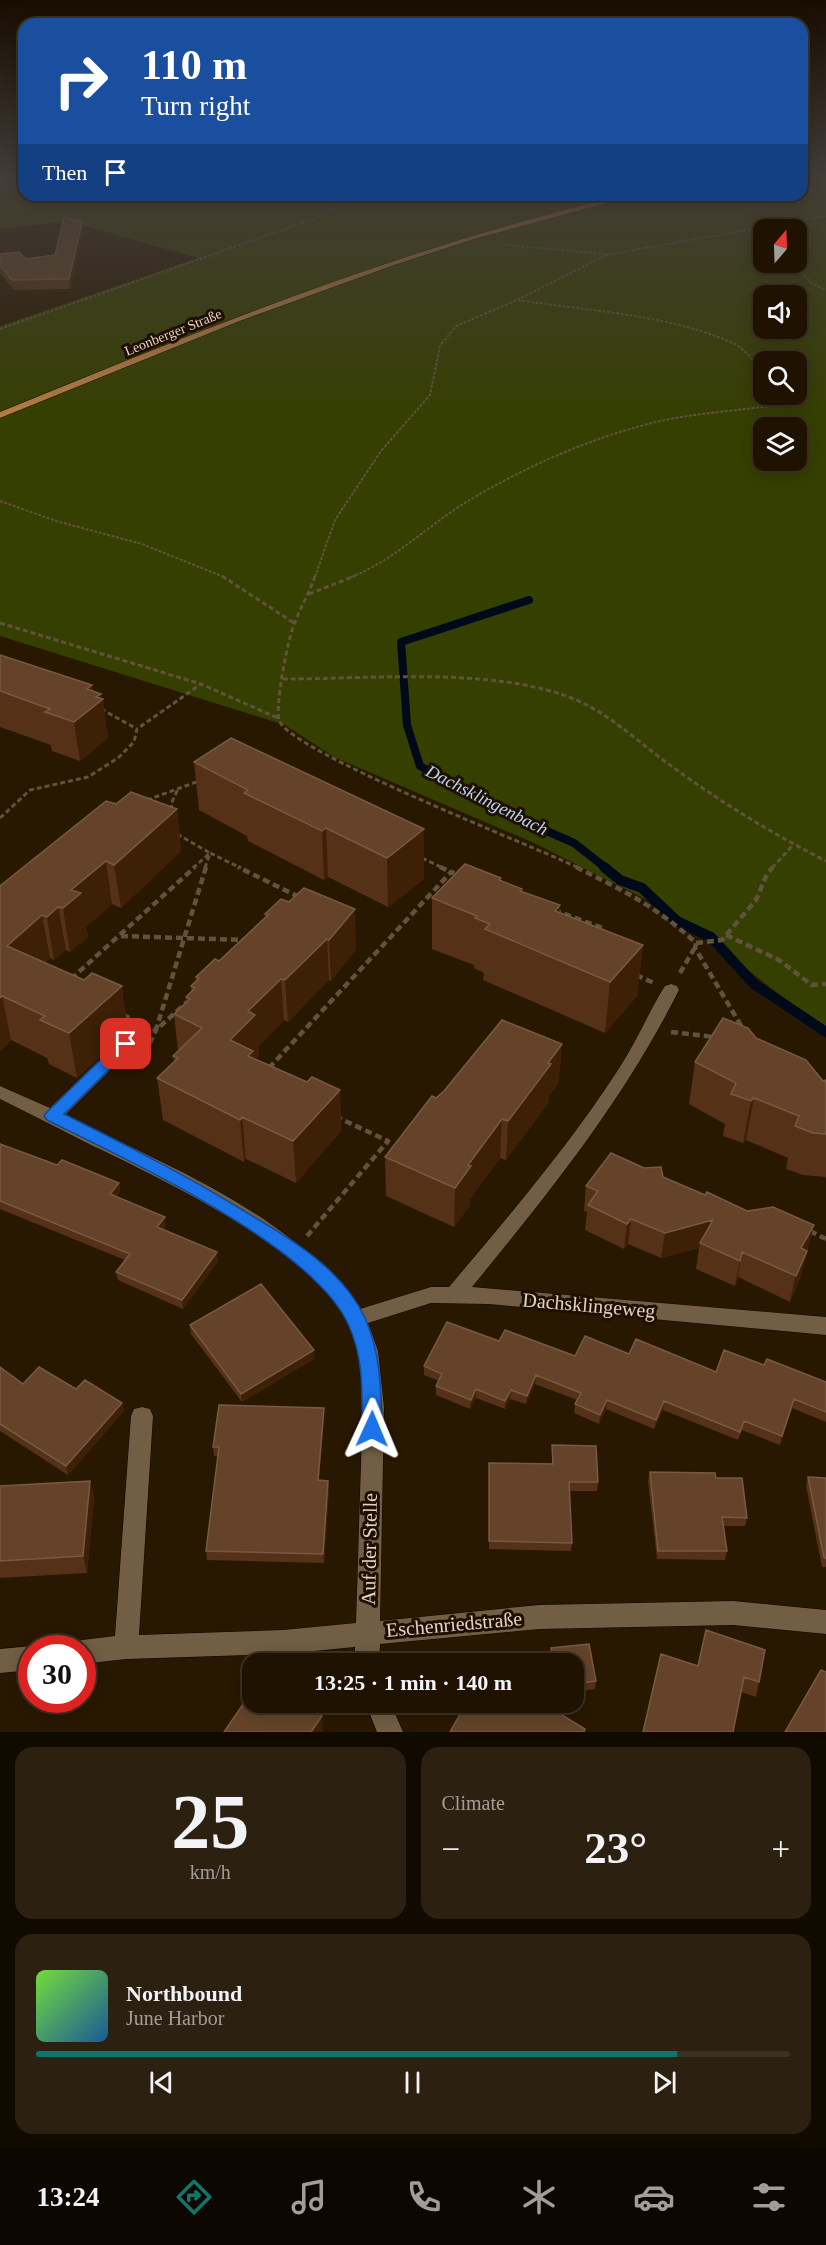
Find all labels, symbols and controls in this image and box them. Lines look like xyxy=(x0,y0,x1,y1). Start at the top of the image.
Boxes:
icon: right xyxy=(42,42,120,120)
text: 110 m xyxy=(141,42,247,88)
text: Turn right xyxy=(141,91,250,121)
icon: arrive xyxy=(99,156,132,189)
text: Then xyxy=(42,160,87,185)
north arrow xyxy=(753,219,807,273)
map controls xyxy=(753,219,807,471)
button: sound xyxy=(753,285,807,339)
street label: Leonberger Straße xyxy=(122,306,224,359)
button: search xyxy=(753,351,807,405)
button: layers xyxy=(753,417,807,471)
water label: Dachsklingenbach xyxy=(422,760,551,839)
pin xyxy=(100,1018,151,1069)
icon: arrive xyxy=(109,1027,142,1060)
street label: Dachsklingeweg xyxy=(522,1288,656,1323)
position arrow xyxy=(340,1397,404,1461)
street label: Auf der Stelle xyxy=(357,1493,381,1605)
street label: Eschenriedstraße xyxy=(385,1607,523,1641)
speed limit sign: 30 xyxy=(18,1635,96,1713)
text: 13:25 · 1 min · 140 m xyxy=(314,1670,512,1695)
text: 25 xyxy=(171,1778,249,1865)
text: Climate xyxy=(442,1792,505,1814)
text: 23° xyxy=(584,1823,647,1873)
text: − xyxy=(442,1831,460,1867)
text: + xyxy=(771,1831,790,1867)
text: km/h xyxy=(190,1861,231,1883)
text: Northbound xyxy=(126,1981,242,2006)
text: June Harbor xyxy=(126,2007,224,2029)
icon: previous xyxy=(145,2066,178,2099)
icon: pause xyxy=(396,2066,429,2099)
icon: next xyxy=(648,2066,681,2099)
icon: directions xyxy=(173,2176,215,2218)
icon: music xyxy=(288,2176,330,2218)
icon: phone xyxy=(403,2176,445,2218)
icon: climate xyxy=(518,2176,560,2218)
icon: car xyxy=(633,2176,675,2218)
icon: filters xyxy=(748,2176,790,2218)
text: 13:24 xyxy=(37,2182,100,2212)

